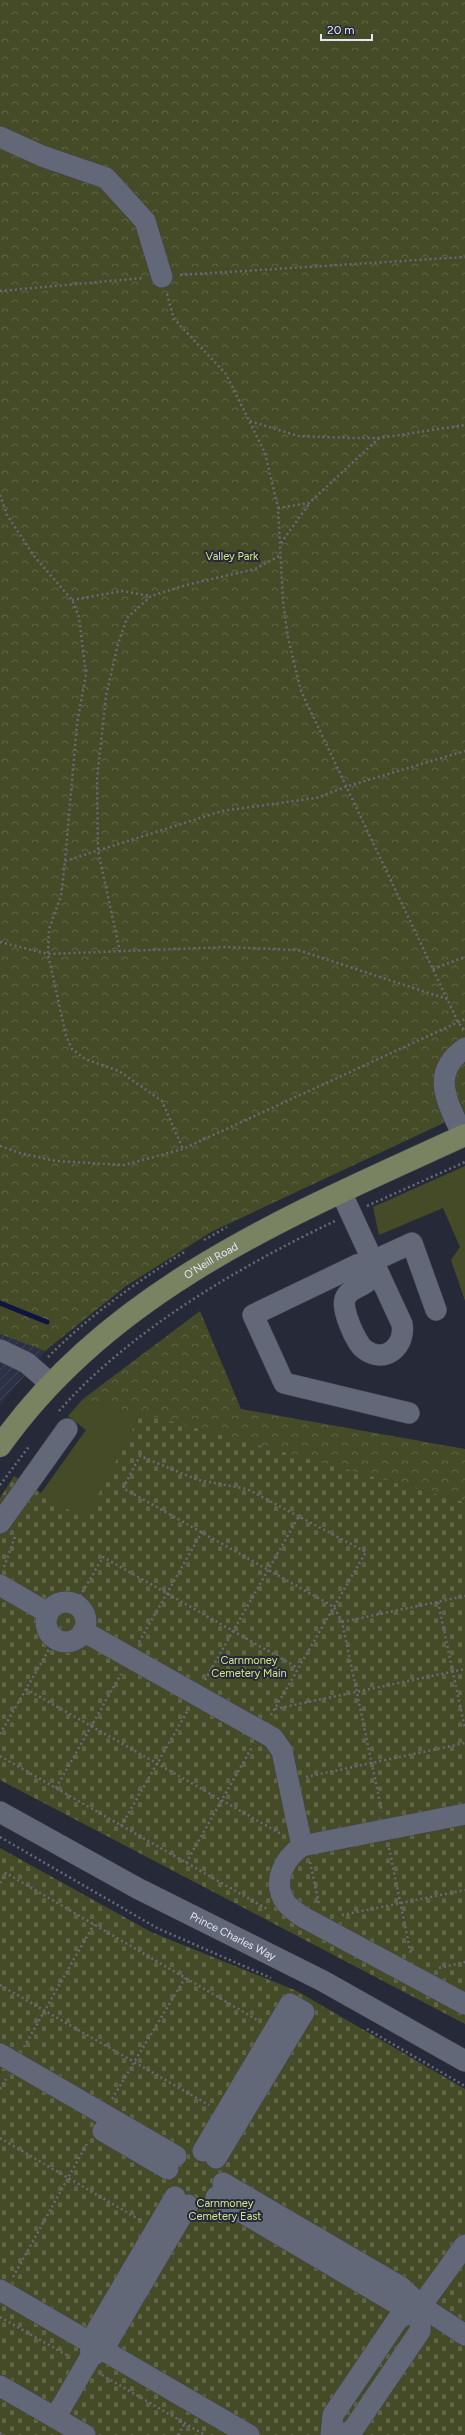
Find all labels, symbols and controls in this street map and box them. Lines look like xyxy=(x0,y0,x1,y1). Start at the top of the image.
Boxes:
scale bar xyxy=(321,16,372,42)
text: 20 m xyxy=(327,23,355,37)
park label: Valley Park xyxy=(206,550,259,563)
street label: O'Neill Road xyxy=(182,1240,240,1282)
park label: Carnmoney Cemetery Main xyxy=(211,1654,287,1680)
street label: Prince Charles Way xyxy=(188,1909,278,1964)
park label: Carnmoney Cemetery East xyxy=(188,2197,262,2223)

